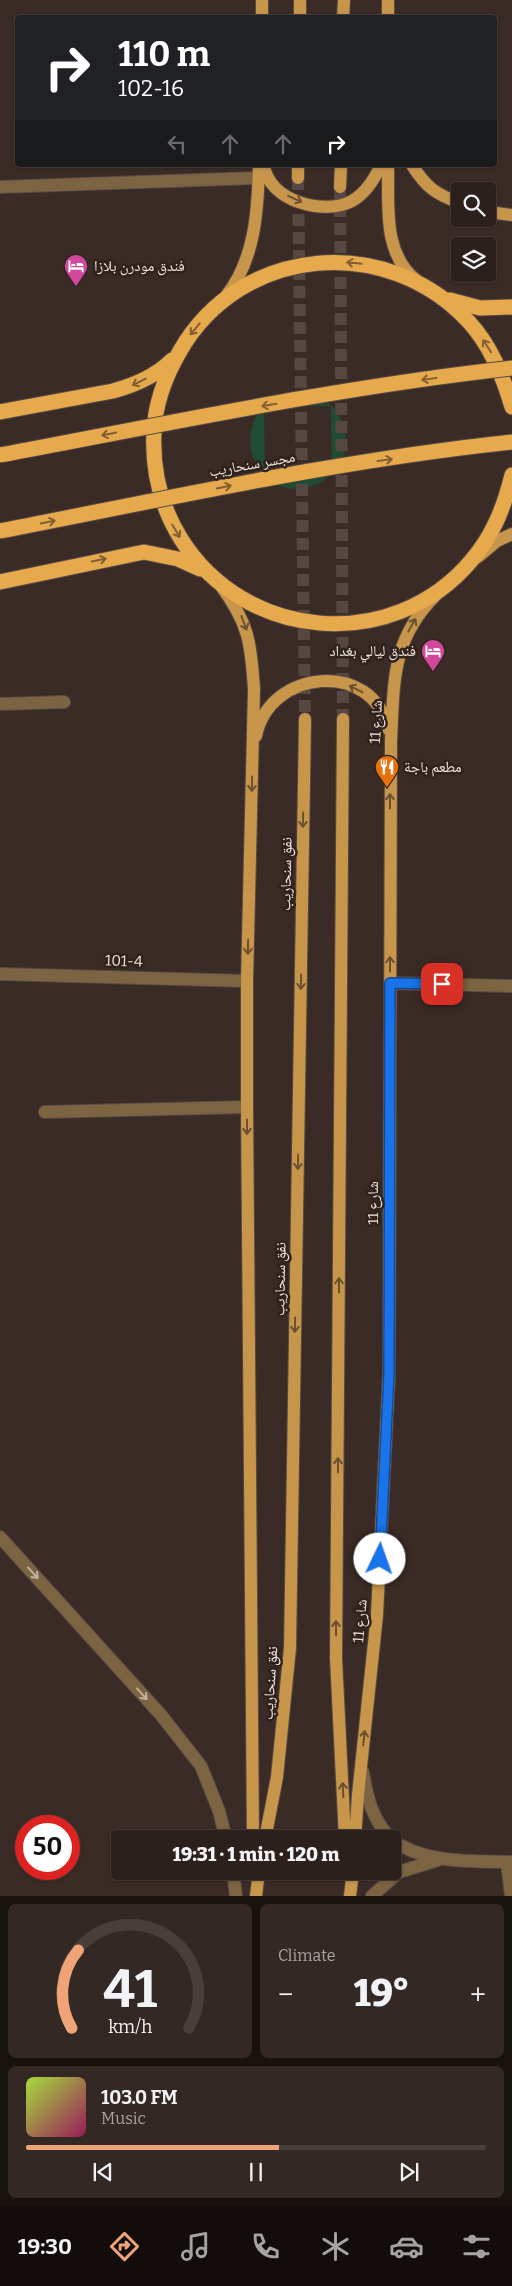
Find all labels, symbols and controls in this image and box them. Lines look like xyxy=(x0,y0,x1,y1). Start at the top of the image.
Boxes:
text: 110 m xyxy=(118,33,210,75)
icon: right xyxy=(35,35,100,100)
text: 102-16 xyxy=(118,75,184,102)
icon: left xyxy=(163,130,191,158)
icon: ahead xyxy=(216,130,244,158)
icon: ahead xyxy=(269,130,297,158)
icon: right xyxy=(322,130,350,158)
map controls xyxy=(451,182,496,282)
button: search xyxy=(451,182,496,227)
one-way arrow xyxy=(287,195,302,205)
button: layers xyxy=(451,237,496,282)
hotel icon: فندق مودرن بلازا xyxy=(63,253,89,287)
place label: فندق مودرن بلازا xyxy=(94,257,185,276)
one-way arrow xyxy=(346,258,362,268)
one-way arrow xyxy=(189,323,200,336)
one-way arrow xyxy=(481,340,491,354)
one-way arrow xyxy=(421,375,437,385)
one-way arrow xyxy=(132,378,147,387)
one-way arrow xyxy=(261,400,277,410)
one-way arrow xyxy=(101,430,117,440)
street label: مجسر سنحاريب xyxy=(208,448,297,480)
one-way arrow xyxy=(376,455,392,465)
one-way arrow xyxy=(216,481,232,491)
one-way arrow xyxy=(39,516,55,526)
one-way arrow xyxy=(172,523,182,537)
one-way arrow xyxy=(90,555,106,564)
one-way arrow xyxy=(239,615,249,630)
one-way arrow xyxy=(408,619,418,633)
hotel icon: فندق ليالي بغداد xyxy=(420,638,446,672)
place label: فندق ليالي بغداد xyxy=(329,642,416,663)
one-way arrow xyxy=(349,684,364,694)
street label: شارع 11 xyxy=(366,700,387,744)
restaurant icon: مطعم باجة xyxy=(374,754,400,788)
place label: مطعم باجة xyxy=(404,758,462,777)
one-way arrow xyxy=(247,776,257,792)
one-way arrow xyxy=(385,794,395,810)
one-way arrow xyxy=(298,812,308,828)
street label: نفق سنحاريب xyxy=(276,837,297,911)
one-way arrow xyxy=(243,938,253,955)
street label: 101-4 xyxy=(105,951,143,971)
one-way arrow xyxy=(385,956,395,972)
pin xyxy=(421,963,463,1005)
icon: arrive xyxy=(428,970,456,998)
one-way arrow xyxy=(296,974,305,990)
one-way arrow xyxy=(242,1118,252,1134)
one-way arrow xyxy=(293,1154,302,1170)
street label: شارع 11 xyxy=(364,1181,383,1225)
street label: نفق سنحاريب xyxy=(270,1242,291,1316)
one-way arrow xyxy=(334,1277,344,1294)
one-way arrow xyxy=(290,1316,300,1333)
one-way arrow xyxy=(333,1457,343,1474)
position arrow xyxy=(353,1532,405,1584)
one-way arrow xyxy=(27,1567,39,1580)
street label: شارع 11 xyxy=(349,1598,372,1644)
one-way arrow xyxy=(332,1620,341,1636)
street label: نفق سنحاريب xyxy=(258,1646,283,1721)
one-way arrow xyxy=(136,1687,147,1700)
one-way arrow xyxy=(359,1730,369,1746)
one-way arrow xyxy=(338,1782,347,1798)
speed limit sign: 50 xyxy=(15,1815,80,1880)
text: 19:31 · 1 min · 120 m xyxy=(173,1843,339,1866)
text: Climate xyxy=(278,1946,336,1965)
text: 41 xyxy=(103,1958,158,2021)
text: 19° xyxy=(354,1970,410,2016)
text: − xyxy=(278,1978,293,2011)
text: + xyxy=(470,1978,486,2011)
text: km/h xyxy=(108,2016,152,2038)
text: 103.0 FM xyxy=(101,2086,178,2109)
text: Music xyxy=(101,2109,146,2128)
icon: previous xyxy=(89,2158,117,2186)
icon: pause xyxy=(242,2158,270,2186)
icon: next xyxy=(395,2158,423,2186)
icon: directions xyxy=(107,2229,142,2264)
icon: music xyxy=(178,2229,213,2264)
icon: phone xyxy=(248,2229,283,2264)
icon: climate xyxy=(318,2229,353,2264)
icon: car xyxy=(389,2229,424,2264)
icon: filters xyxy=(459,2229,494,2264)
text: 19:30 xyxy=(18,2233,72,2260)

